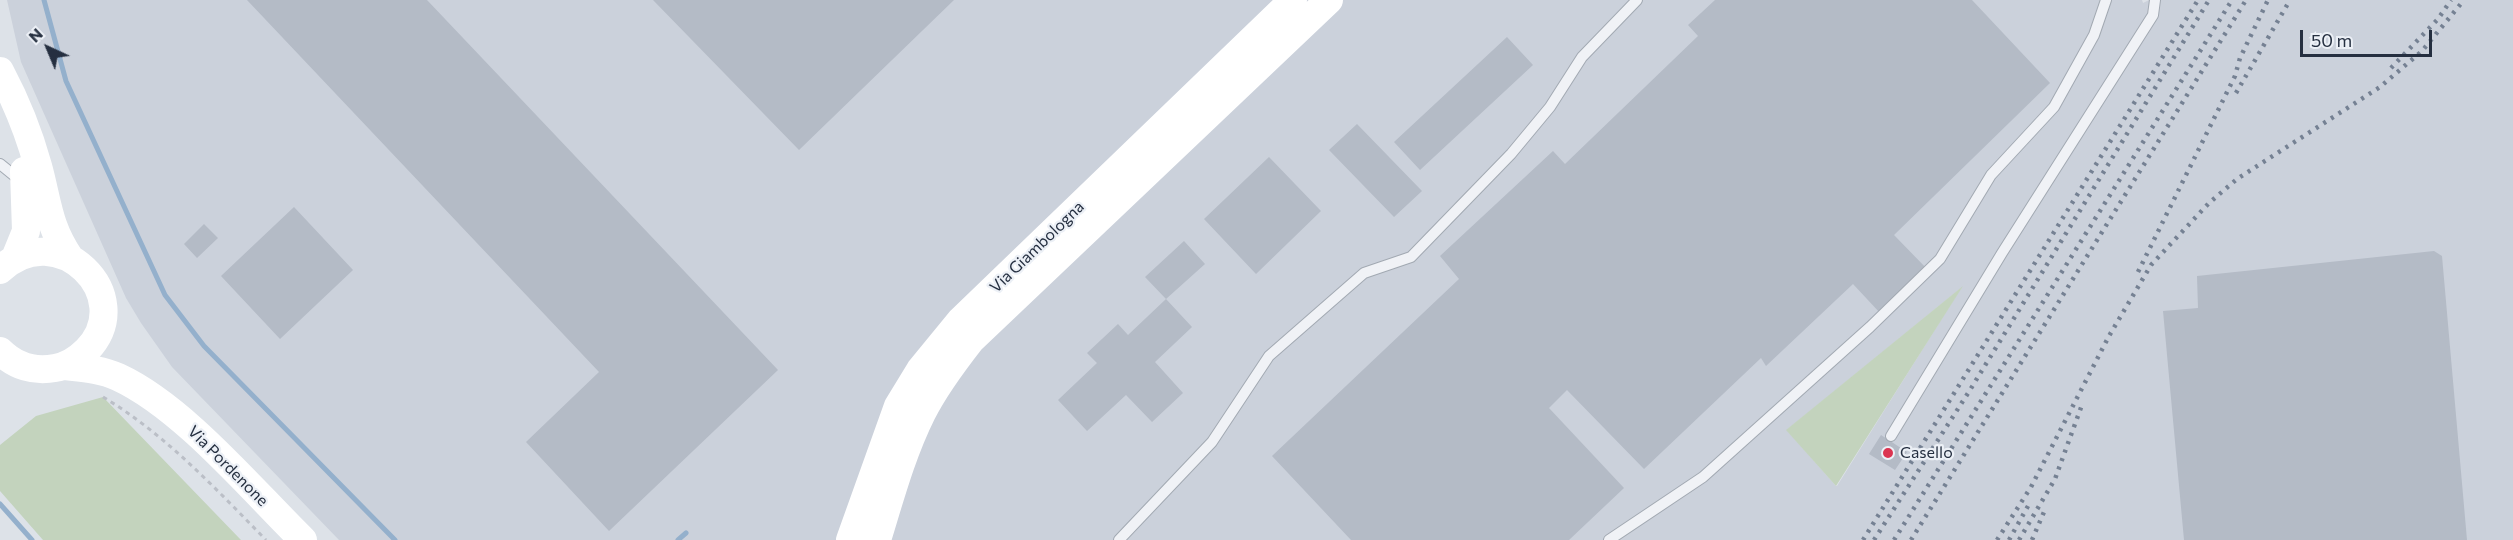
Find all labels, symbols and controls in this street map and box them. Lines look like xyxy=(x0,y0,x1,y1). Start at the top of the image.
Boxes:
north arrow xyxy=(18,18,78,78)
scale bar xyxy=(2303,18,2435,56)
text: N xyxy=(24,24,46,46)
text: 50 m xyxy=(2311,29,2352,51)
street label: Via Giambologna xyxy=(986,197,1088,297)
street label: Via Pordenone xyxy=(184,422,272,510)
place label: Casello xyxy=(1900,443,1953,463)
marker: Casello xyxy=(1881,446,1895,460)

